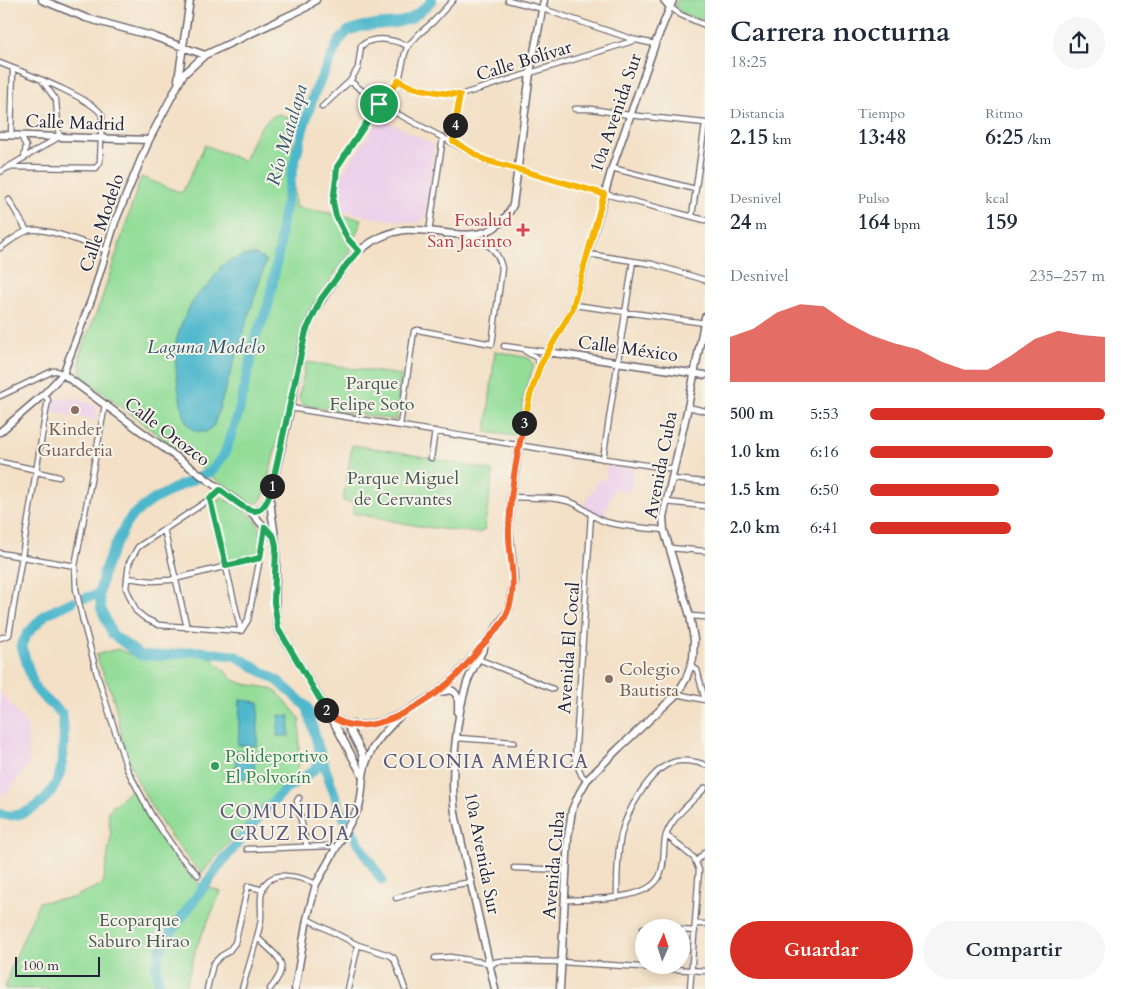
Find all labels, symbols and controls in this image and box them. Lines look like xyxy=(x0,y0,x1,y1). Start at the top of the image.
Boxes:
text: Carrera nocturna xyxy=(730,13,950,51)
button: share xyxy=(1053,17,1105,69)
street label: Calle Bolívar xyxy=(473,34,575,87)
street label: 10a Avenida Sur xyxy=(584,50,648,176)
text: 18:25 xyxy=(730,51,767,73)
water label: Río Matalapa xyxy=(260,81,314,189)
pin xyxy=(358,83,400,125)
icon: arrive xyxy=(365,90,393,118)
text: Distancia xyxy=(730,104,785,123)
text: Tiempo xyxy=(858,104,905,123)
text: Ritmo xyxy=(985,104,1023,123)
street label: Calle Madrid xyxy=(25,109,125,137)
pin: 4 xyxy=(442,112,468,138)
text: 4 xyxy=(452,116,459,135)
text: 2.15 xyxy=(730,123,768,152)
text: 13:48 xyxy=(858,123,907,152)
text: 6:25 xyxy=(985,123,1024,152)
text: km xyxy=(768,130,791,149)
text: /km xyxy=(1024,130,1051,149)
street label: Calle Modelo xyxy=(74,170,131,276)
text: Desnivel xyxy=(730,189,781,208)
text: Pulso xyxy=(858,189,889,208)
text: kcal xyxy=(985,189,1009,208)
place label: Fosalud San Jacinto xyxy=(427,208,512,254)
text: 24 xyxy=(730,208,752,237)
text: 164 xyxy=(858,208,890,237)
text: 159 xyxy=(985,208,1018,237)
text: m xyxy=(752,215,767,234)
text: bpm xyxy=(890,215,921,234)
marker: Fosalud San Jacinto xyxy=(516,223,530,237)
text: Desnivel xyxy=(730,265,789,287)
text: 235–257 m xyxy=(1029,265,1105,287)
street label: Calle México xyxy=(576,330,680,368)
water label: Laguna Modelo xyxy=(147,334,265,360)
park label: Parque Felipe Soto xyxy=(330,371,415,417)
street label: Calle Orozco xyxy=(119,391,215,473)
text: 500 m xyxy=(730,403,774,425)
text: 5:53 xyxy=(810,403,839,425)
marker: Kinder Guarderia xyxy=(69,404,81,416)
street label: Avenida Cuba xyxy=(638,409,684,521)
pin: 3 xyxy=(512,410,536,436)
text: 3 xyxy=(521,414,528,433)
place label: Kinder Guarderia xyxy=(37,417,113,463)
text: 1.0 km xyxy=(730,441,780,463)
text: 6:16 xyxy=(810,441,839,463)
park label: Parque Miguel de Cervantes xyxy=(347,466,460,512)
pin: 1 xyxy=(260,474,284,498)
text: 1 xyxy=(269,477,276,496)
text: 1.5 km xyxy=(730,479,780,501)
text: 6:50 xyxy=(810,479,839,501)
text: 2.0 km xyxy=(730,517,780,539)
text: 6:41 xyxy=(810,517,839,539)
street label: Avenida El Cocal xyxy=(552,581,586,715)
place label: Colegio Bautista xyxy=(619,657,680,703)
marker: Colegio Bautista xyxy=(603,673,615,685)
pin: 2 xyxy=(314,698,338,722)
text: 2 xyxy=(323,701,330,720)
place label: Polideportivo El Polvorín xyxy=(225,744,328,790)
district label: COLONIA AMÉRICA xyxy=(383,749,589,775)
marker: Polideportivo El Polvorín xyxy=(209,760,221,772)
street label: 10a Avenida Sur xyxy=(458,790,506,917)
district label: COMUNIDAD CRUZ ROJA xyxy=(220,799,360,847)
street label: Avenida Cuba xyxy=(537,810,571,920)
park label: Ecoparque Saburo Hirao xyxy=(88,908,190,954)
north arrow xyxy=(635,919,690,974)
map controls xyxy=(635,919,690,974)
button: Guardar xyxy=(730,921,913,979)
button: Compartir xyxy=(923,921,1105,979)
scale bar xyxy=(15,954,100,977)
text: 100 m xyxy=(22,956,59,975)

